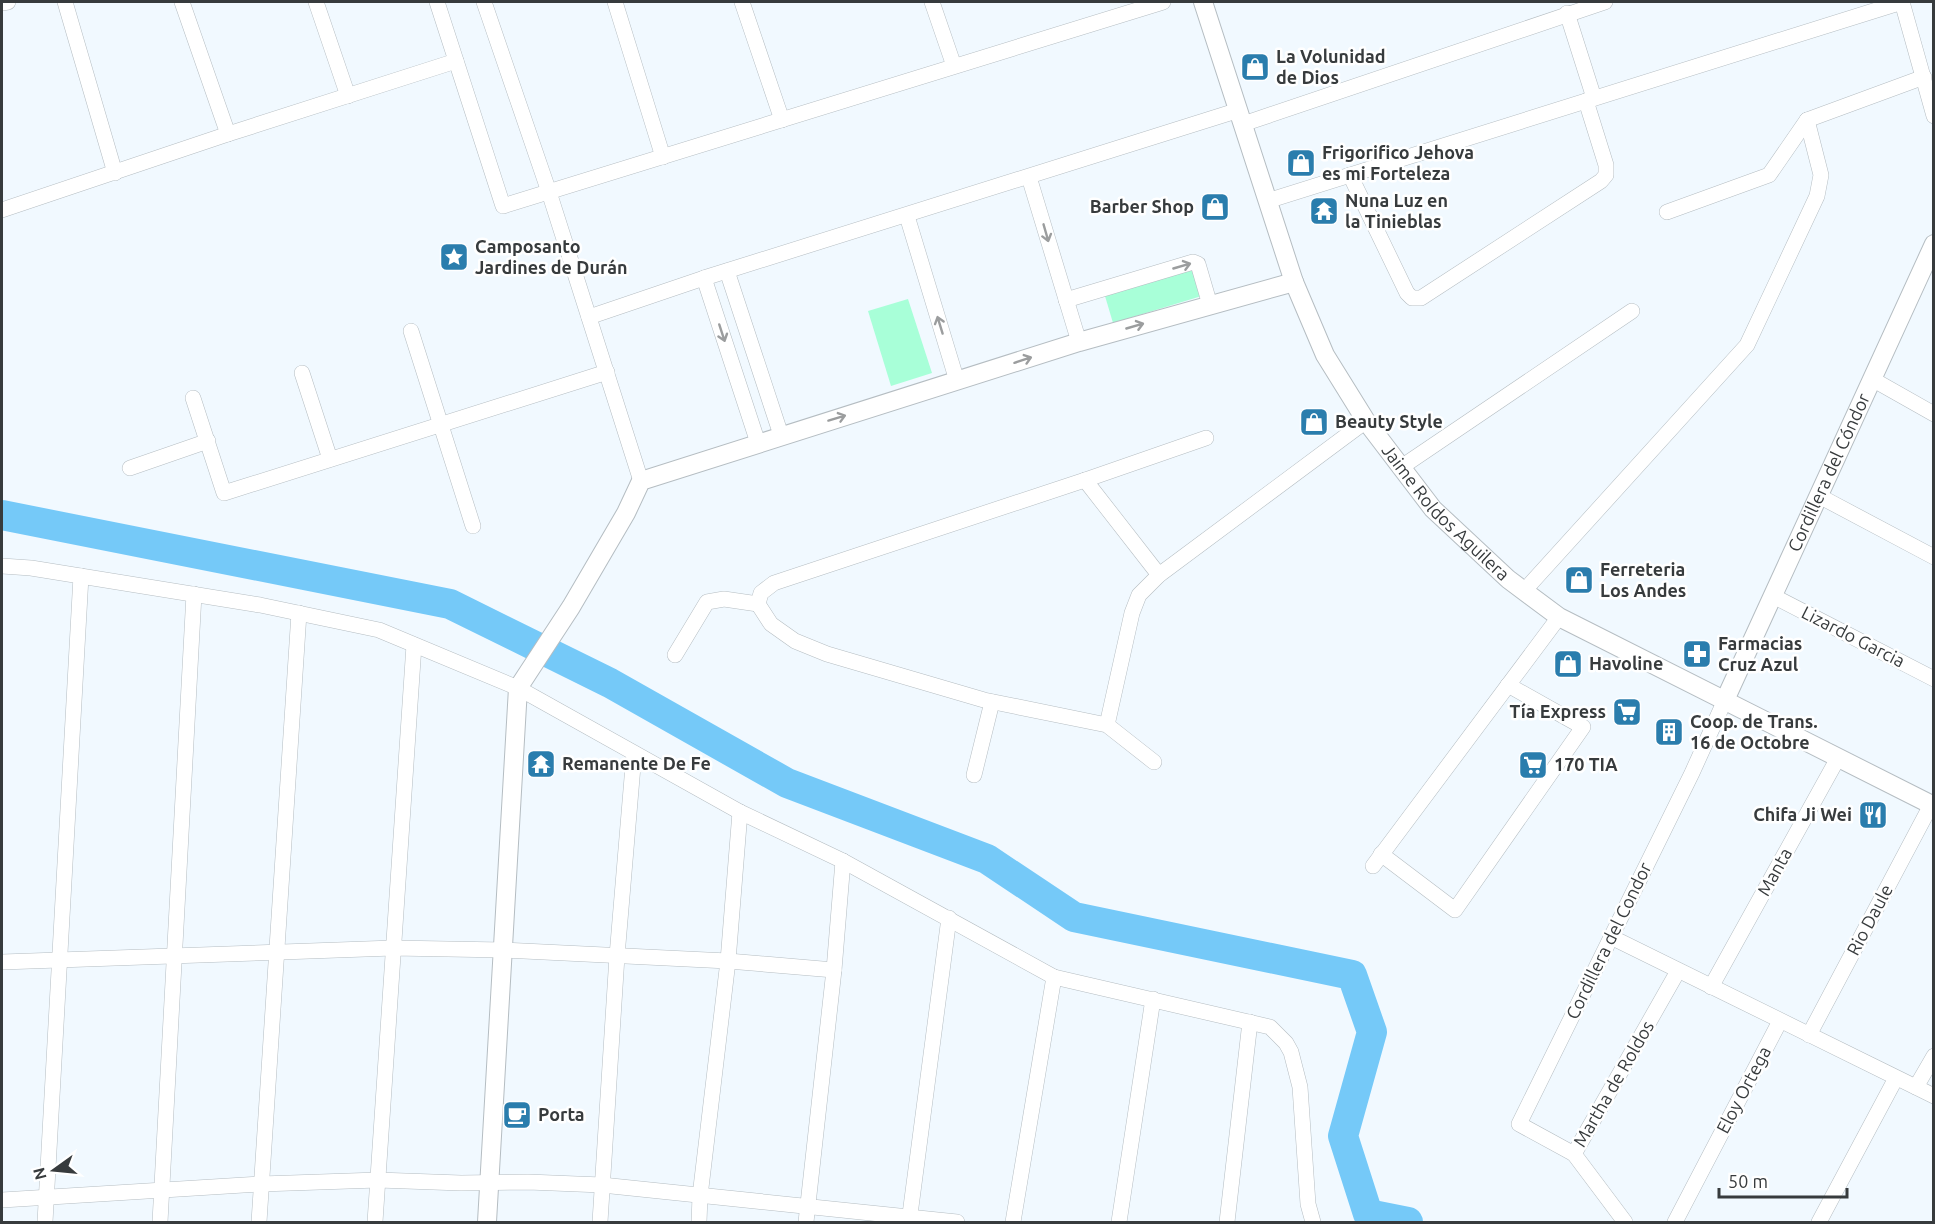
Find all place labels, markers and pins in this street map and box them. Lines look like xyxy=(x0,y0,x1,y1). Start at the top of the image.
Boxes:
place label: La Volunidad de Dios xyxy=(1276,46,1386,87)
shop icon: La Volunidad de Dios xyxy=(1239,51,1271,83)
place label: Frigorifico Jehova es mi Forteleza xyxy=(1322,142,1474,183)
shop icon: Frigorifico Jehova es mi Forteleza xyxy=(1285,147,1317,179)
place label: Nuna Luz en la Tinieblas xyxy=(1345,190,1448,231)
shop icon: Barber Shop xyxy=(1199,191,1231,223)
temple icon: Nuna Luz en la Tinieblas xyxy=(1308,195,1340,227)
place label: Barber Shop xyxy=(1090,196,1194,216)
place label: Camposanto Jardines de Durán xyxy=(475,236,627,277)
place icon: Camposanto Jardines de Durán xyxy=(438,241,470,273)
shop icon: Beauty Style xyxy=(1298,406,1330,438)
place label: Beauty Style xyxy=(1335,411,1443,431)
place label: Ferreteria Los Andes xyxy=(1600,559,1686,600)
shop icon: Ferreteria Los Andes xyxy=(1563,564,1595,596)
place label: Farmacias Cruz Azul xyxy=(1718,633,1802,674)
pharmacy icon: Farmacias Cruz Azul xyxy=(1681,638,1713,670)
shop icon: Havoline xyxy=(1552,648,1584,680)
place label: Havoline xyxy=(1589,653,1663,673)
supermarket icon: Tía Express xyxy=(1611,696,1643,728)
place label: Tía Express xyxy=(1509,701,1606,721)
place label: Coop. de Trans. 16 de Octobre xyxy=(1690,711,1818,752)
building icon: Coop. de Trans. 16 de Octobre xyxy=(1653,716,1685,748)
temple icon: Remanente De Fe xyxy=(525,748,557,780)
supermarket icon: 170 TIA xyxy=(1517,749,1549,781)
place label: Remanente De Fe xyxy=(562,753,711,773)
place label: 170 TIA xyxy=(1554,754,1618,774)
restaurant icon: Chifa Ji Wei xyxy=(1857,799,1889,831)
place label: Chifa Ji Wei xyxy=(1753,804,1852,824)
cafe icon: Porta xyxy=(501,1099,533,1131)
place label: Porta xyxy=(538,1104,585,1124)

